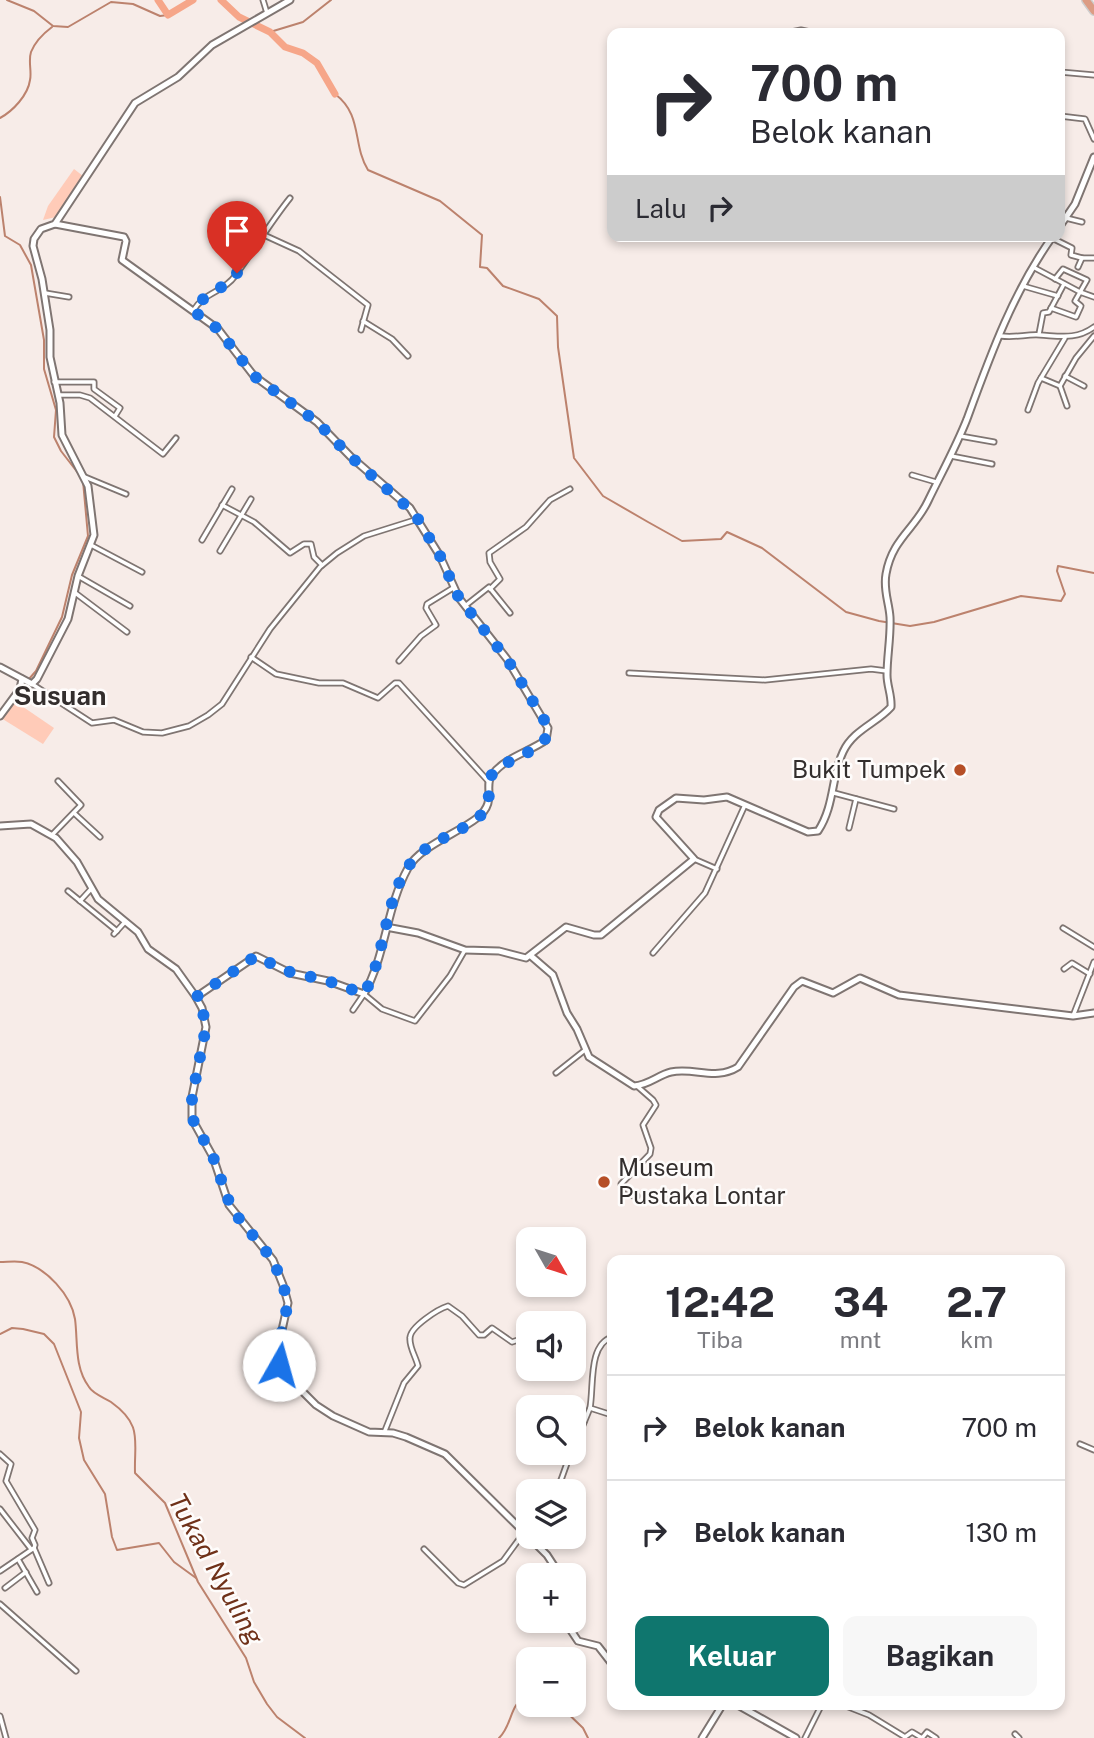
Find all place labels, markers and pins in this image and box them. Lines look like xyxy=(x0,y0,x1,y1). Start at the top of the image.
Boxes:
pin xyxy=(207,201,267,273)
place label: Bukit Tumpek xyxy=(792,755,946,783)
marker: Bukit Tumpek xyxy=(952,762,968,778)
place label: Museum Pustaka Lontar xyxy=(618,1153,786,1209)
marker: Museum Pustaka Lontar xyxy=(596,1174,612,1190)

